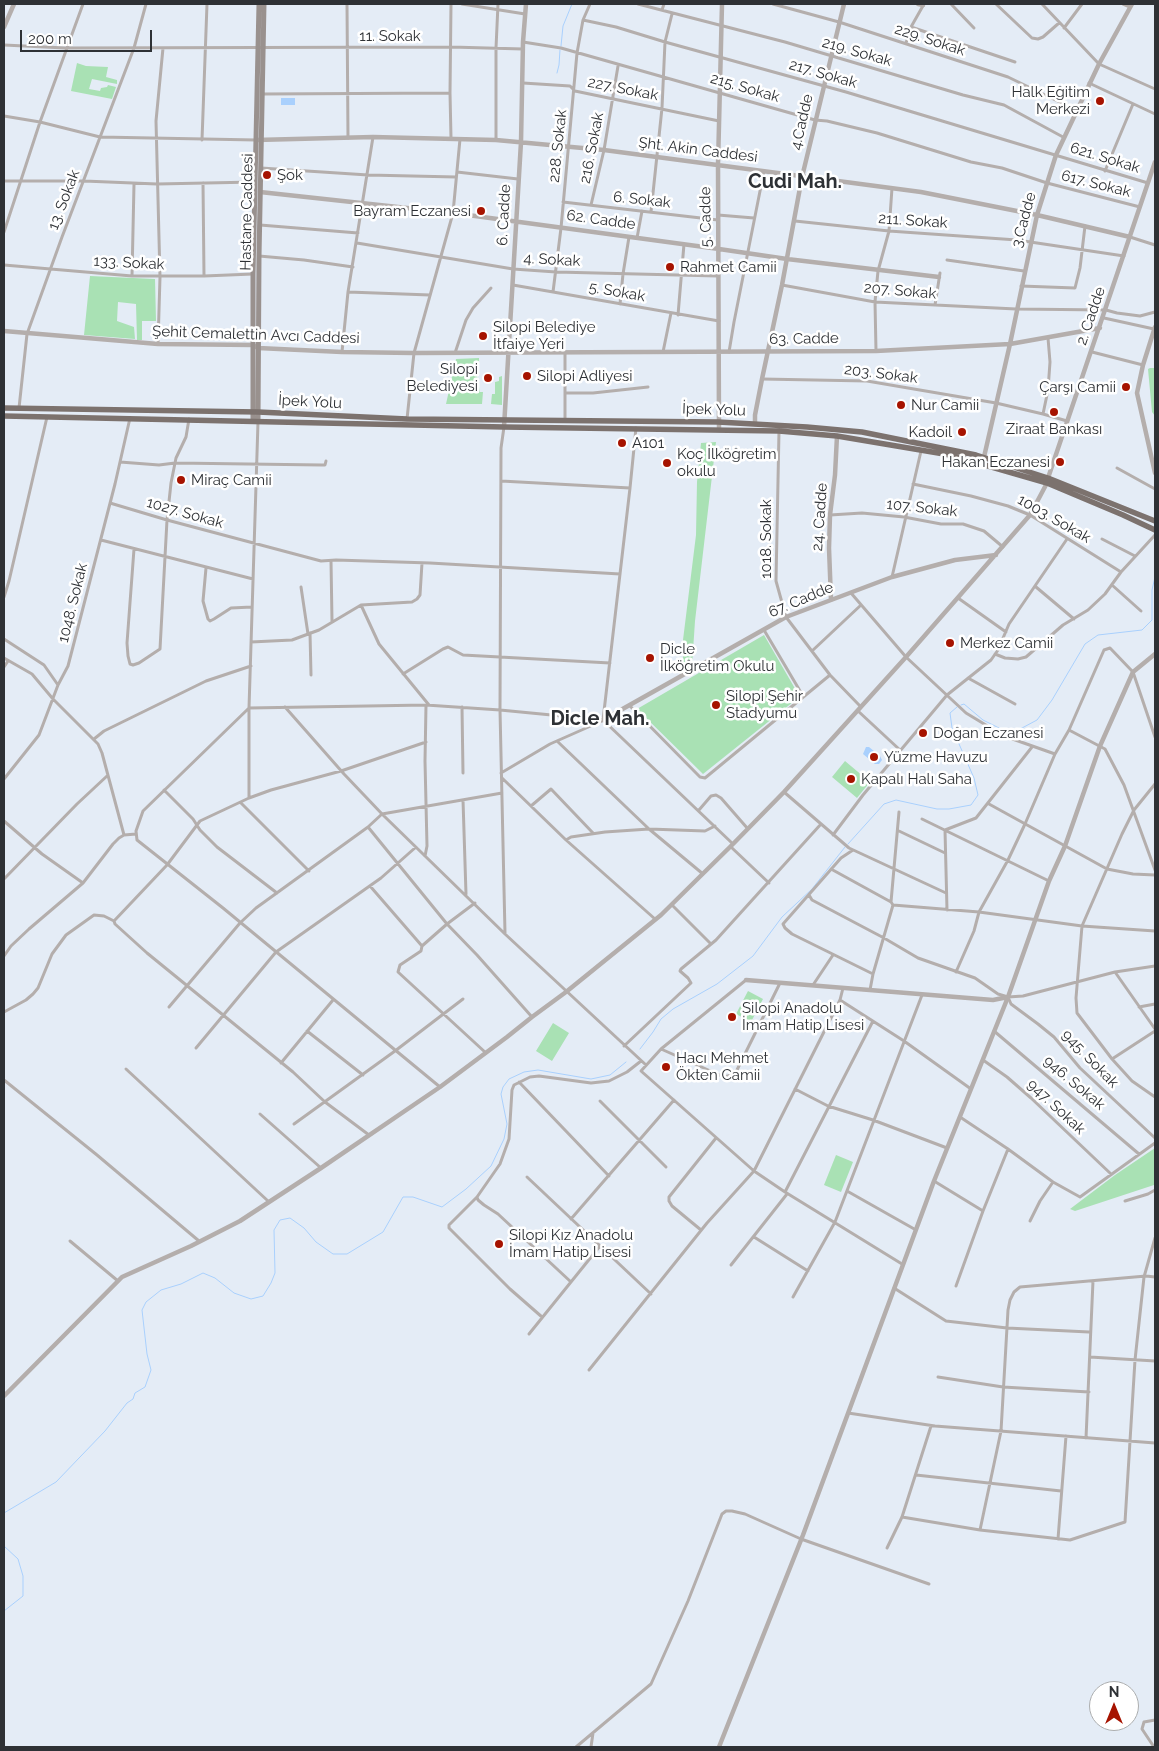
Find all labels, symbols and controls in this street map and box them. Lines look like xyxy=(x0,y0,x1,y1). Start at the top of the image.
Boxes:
scale bar xyxy=(22,20,155,52)
street label: 229. Sokak xyxy=(892,20,968,60)
street label: 11. Sokak xyxy=(359,27,421,45)
text: 200 m xyxy=(28,30,72,48)
street label: 219. Sokak xyxy=(820,33,894,71)
street label: 217. Sokak xyxy=(787,56,859,92)
street label: 215. Sokak xyxy=(708,70,782,106)
street label: 227. Sokak xyxy=(586,73,660,105)
place label: Halk Eğitim Merkezi xyxy=(1011,83,1090,118)
street label: 4.Cadde xyxy=(787,92,817,152)
marker: Halk Eğitim Merkezi xyxy=(1094,95,1106,107)
street label: 228. Sokak xyxy=(545,109,571,183)
street label: 216. Sokak xyxy=(576,111,608,185)
street label: Şht. Akin Caddesi xyxy=(637,134,759,166)
street label: 621. Sokak xyxy=(1068,139,1142,177)
street label: Hastane Caddesi xyxy=(237,153,257,271)
place label: Şok xyxy=(277,166,303,184)
street label: 13. Sokak xyxy=(44,167,84,233)
street label: 617. Sokak xyxy=(1059,167,1133,201)
marker: Şok xyxy=(261,169,273,181)
district label: Cudi Mah. xyxy=(748,170,842,194)
street label: 6. Cadde xyxy=(493,184,515,246)
street label: 5. Cadde xyxy=(696,186,716,248)
street label: 6. Sokak xyxy=(612,188,672,212)
street label: 3.Cadde xyxy=(1008,190,1040,250)
place label: Bayram Eczanesi xyxy=(353,202,471,220)
marker: Bayram Eczanesi xyxy=(475,205,487,217)
street label: 62. Cadde xyxy=(565,206,637,234)
street label: 211. Sokak xyxy=(878,210,948,232)
street label: 4. Sokak xyxy=(523,250,581,270)
street label: 133. Sokak xyxy=(93,252,165,274)
place label: Rahmet Camii xyxy=(680,258,777,276)
marker: Rahmet Camii xyxy=(664,261,676,273)
street label: 5. Sokak xyxy=(587,278,647,306)
street label: 207. Sokak xyxy=(863,279,937,303)
street label: 2. Cadde xyxy=(1073,285,1109,347)
place label: Silopi Belediye İtfaiye Yeri xyxy=(493,318,596,353)
street label: Şehit Cemalettin Avcı Caddesi xyxy=(152,322,360,348)
street label: 63. Cadde xyxy=(769,329,839,349)
marker: Silopi Belediye İtfaiye Yeri xyxy=(477,330,489,342)
place label: Silopi Belediyesi xyxy=(407,360,478,395)
street label: 203. Sokak xyxy=(843,361,919,387)
place label: Silopi Adliyesi xyxy=(537,367,632,385)
marker: Silopi Adliyesi xyxy=(521,370,533,382)
marker: Silopi Belediyesi xyxy=(482,372,494,384)
place label: Çarşı Camii xyxy=(1039,378,1116,396)
marker: Çarşı Camii xyxy=(1120,381,1132,393)
street label: İpek Yolu xyxy=(278,391,342,413)
place label: Nur Camii xyxy=(911,396,979,414)
marker: Nur Camii xyxy=(895,399,907,411)
street label: İpek Yolu xyxy=(682,400,746,420)
marker: Ziraat Bankası xyxy=(1048,406,1060,418)
place label: Ziraat Bankası xyxy=(1006,420,1102,438)
place label: Kadoil xyxy=(909,423,952,441)
marker: Kadoil xyxy=(956,426,968,438)
place label: A101 xyxy=(632,434,664,452)
marker: A101 xyxy=(616,437,628,449)
place label: Koç İlköğretim okulu xyxy=(677,445,777,480)
place label: Hakan Eczanesi xyxy=(941,453,1050,471)
marker: Hakan Eczanesi xyxy=(1054,456,1066,468)
marker: Koç İlköğretim okulu xyxy=(661,457,673,469)
place label: Miraç Camii xyxy=(191,471,272,489)
marker: Miraç Camii xyxy=(175,474,187,486)
street label: 24. Cadde xyxy=(809,482,831,552)
street label: 1003. Sokak xyxy=(1014,491,1094,547)
street label: 1027. Sokak xyxy=(144,493,226,533)
street label: 107. Sokak xyxy=(886,495,958,521)
street label: 1018. Sokak xyxy=(757,499,775,579)
street label: 1048. Sokak xyxy=(54,561,92,645)
street label: 67. Cadde xyxy=(766,578,836,622)
place label: Merkez Camii xyxy=(960,634,1053,652)
marker: Merkez Camii xyxy=(944,637,956,649)
place label: Dicle İlköğretim Okulu xyxy=(660,640,774,675)
marker: Dicle İlköğretim Okulu xyxy=(644,652,656,664)
place label: Silopi Şehir Stadyumu xyxy=(726,687,803,722)
marker: Silopi Şehir Stadyumu xyxy=(710,699,722,711)
district label: Dicle Mah. xyxy=(550,707,650,731)
place label: Doğan Eczanesi xyxy=(933,724,1043,742)
marker: Doğan Eczanesi xyxy=(917,727,929,739)
place label: Yüzme Havuzu xyxy=(884,748,988,766)
marker: Yüzme Havuzu xyxy=(868,751,880,763)
place label: Kapalı Halı Saha xyxy=(861,770,972,788)
marker: Kapalı Halı Saha xyxy=(845,773,857,785)
place label: Silopi Anadolu İmam Hatip Lisesi xyxy=(742,999,864,1034)
marker: Silopi Anadolu İmam Hatip Lisesi xyxy=(726,1011,738,1023)
street label: 945. Sokak xyxy=(1058,1026,1122,1092)
place label: Hacı Mehmet Ökten Camii xyxy=(676,1049,769,1084)
street label: 946. Sokak xyxy=(1040,1052,1108,1114)
marker: Hacı Mehmet Ökten Camii xyxy=(660,1061,672,1073)
street label: 947. Sokak xyxy=(1023,1076,1089,1138)
place label: Silopi Kız Anadolu İmam Hatip Lisesi xyxy=(509,1226,633,1261)
marker: Silopi Kız Anadolu İmam Hatip Lisesi xyxy=(493,1238,505,1250)
north arrow xyxy=(1089,1681,1139,1731)
text: N xyxy=(1109,1684,1119,1700)

